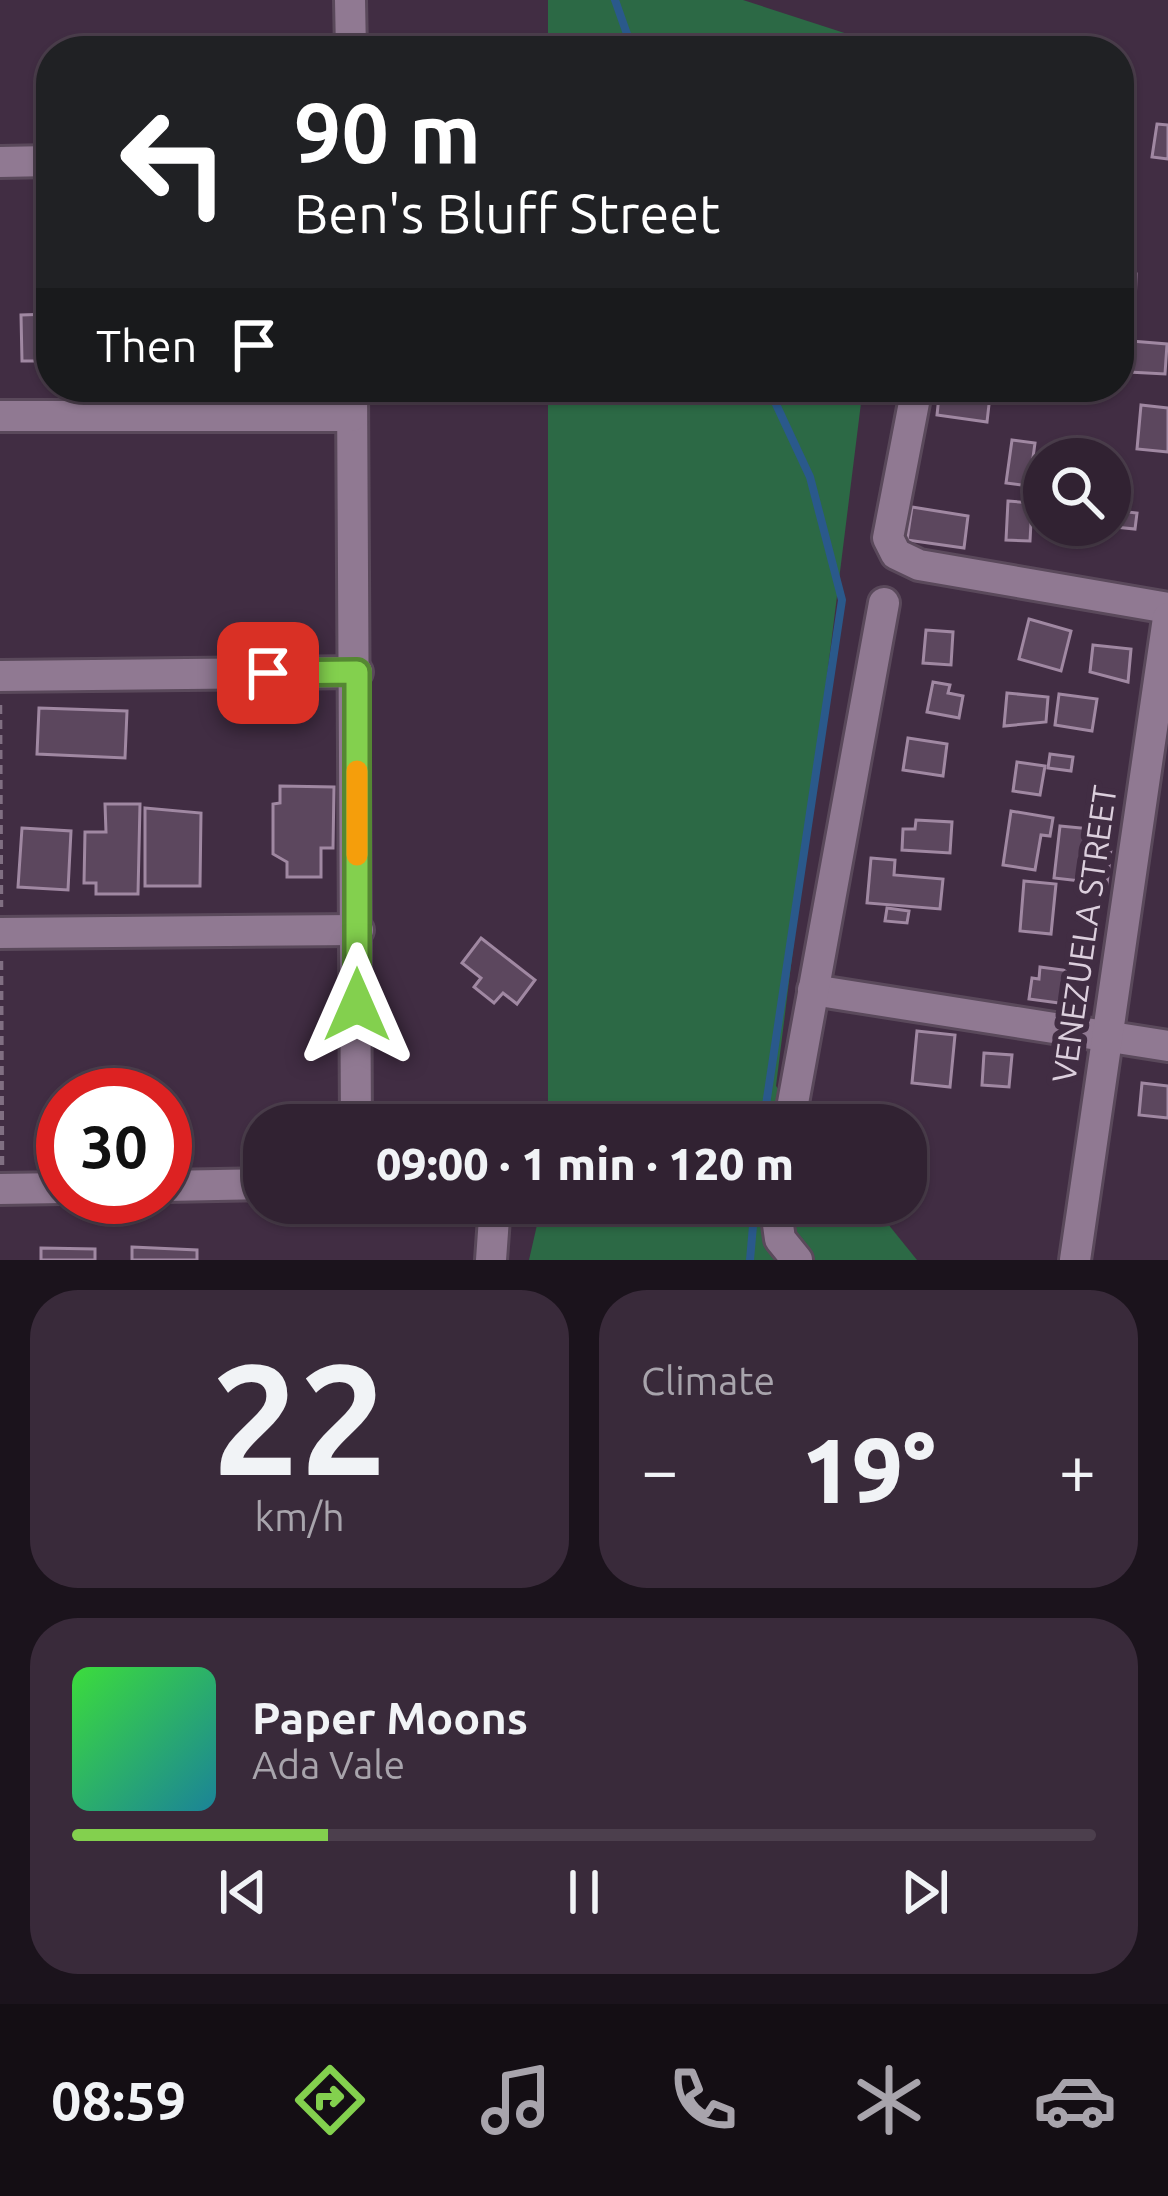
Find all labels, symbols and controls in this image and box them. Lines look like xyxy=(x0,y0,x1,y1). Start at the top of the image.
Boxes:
icon: left xyxy=(96,84,252,240)
text: 90 m xyxy=(294,85,481,179)
text: Ben's Bluff Street xyxy=(294,183,720,243)
icon: arrive xyxy=(221,312,287,378)
text: Then xyxy=(96,320,197,371)
map controls xyxy=(1023,438,1131,546)
button: search xyxy=(1023,438,1131,546)
pin xyxy=(217,622,319,724)
icon: arrive xyxy=(235,640,301,706)
street label: VENEZUELA STREET xyxy=(1044,783,1123,1085)
position arrow xyxy=(294,942,420,1068)
speed limit sign: 30 xyxy=(36,1068,192,1224)
text: 09:00 · 1 min · 120 m xyxy=(376,1138,794,1189)
text: 22 xyxy=(212,1330,387,1504)
text: Climate xyxy=(641,1359,775,1402)
text: 19° xyxy=(801,1419,936,1520)
text: − xyxy=(641,1432,678,1506)
text: + xyxy=(1059,1432,1096,1506)
text: km/h xyxy=(254,1495,345,1538)
text: Paper Moons xyxy=(252,1692,528,1743)
text: Ada Vale xyxy=(252,1743,405,1786)
icon: previous xyxy=(210,1859,276,1925)
icon: pause xyxy=(551,1859,617,1925)
icon: next xyxy=(892,1859,958,1925)
icon: directions xyxy=(288,2058,372,2142)
icon: music xyxy=(474,2058,558,2142)
icon: phone xyxy=(661,2058,745,2142)
icon: climate xyxy=(847,2058,931,2142)
icon: car xyxy=(1033,2058,1117,2142)
text: 08:59 xyxy=(51,2070,186,2130)

